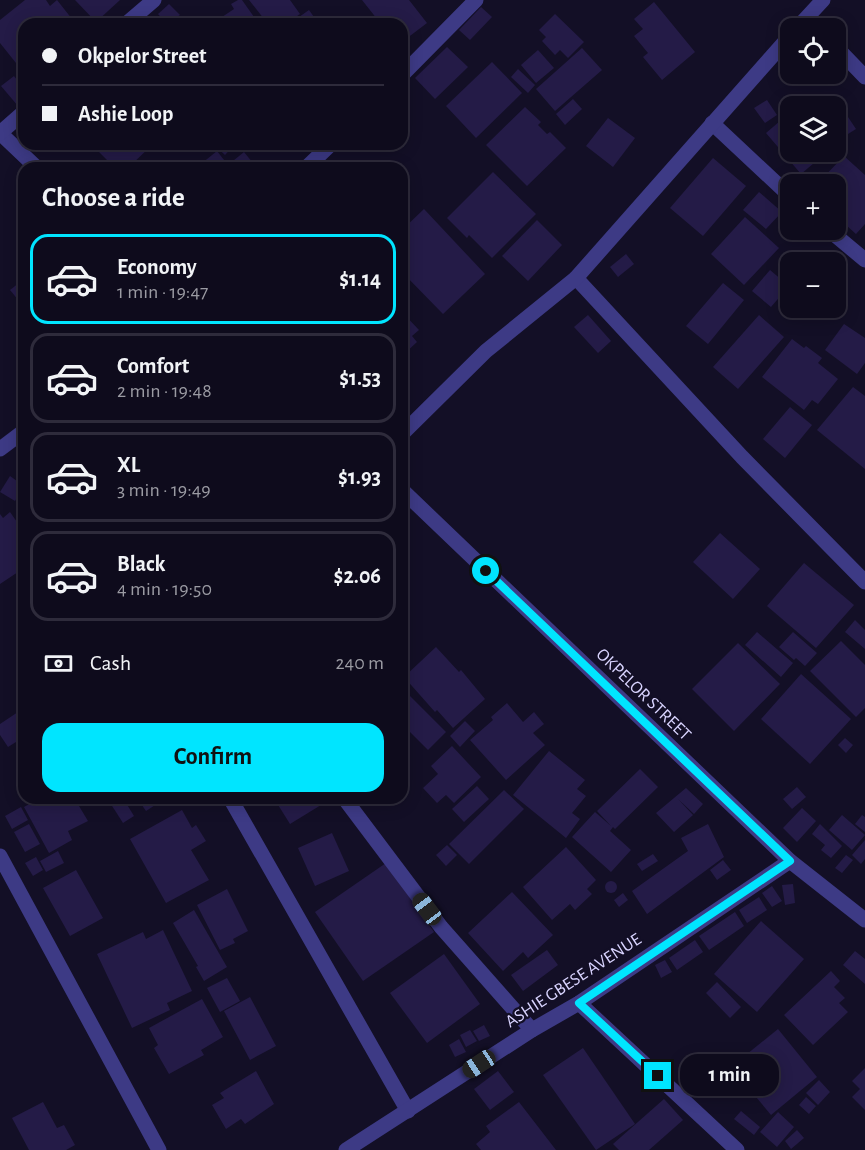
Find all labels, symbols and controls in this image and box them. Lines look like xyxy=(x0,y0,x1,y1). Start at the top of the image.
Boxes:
map controls xyxy=(780,18,846,318)
button: locate xyxy=(780,18,846,84)
text: Okpelor Street xyxy=(78,45,206,67)
button: layers xyxy=(780,96,846,162)
text: Ashie Loop xyxy=(78,103,173,125)
button: + xyxy=(780,174,846,240)
text: Choose a ride xyxy=(42,184,185,211)
icon: car xyxy=(45,252,99,306)
button: − xyxy=(780,252,846,318)
text: Economy xyxy=(117,256,197,278)
text: $1.14 xyxy=(339,268,381,290)
text: 1 min · 19:47 xyxy=(117,282,208,302)
icon: car xyxy=(45,351,99,405)
text: Comfort xyxy=(117,355,189,377)
text: $1.53 xyxy=(339,367,381,389)
text: 2 min · 19:48 xyxy=(117,381,212,401)
icon: car xyxy=(45,450,99,504)
text: XL xyxy=(117,454,140,476)
text: $1.93 xyxy=(338,466,381,488)
text: 3 min · 19:49 xyxy=(117,480,211,500)
icon: car xyxy=(45,549,99,603)
text: Black xyxy=(117,553,165,575)
route start xyxy=(472,557,499,584)
text: $2.06 xyxy=(334,565,381,587)
text: 4 min · 19:50 xyxy=(117,579,212,599)
street label: OKPELOR STREET xyxy=(593,645,694,744)
icon: cash xyxy=(42,647,75,680)
text: Cash xyxy=(90,652,131,674)
text: 240 m xyxy=(335,653,384,673)
button: Confirm xyxy=(42,723,384,792)
car xyxy=(409,889,445,929)
street label: ASHIE GBESE AVENUE xyxy=(502,930,645,1031)
car xyxy=(459,1047,499,1081)
callout: 1 min xyxy=(679,1055,778,1097)
route end xyxy=(644,1062,671,1089)
text: 1 min xyxy=(708,1065,751,1085)

